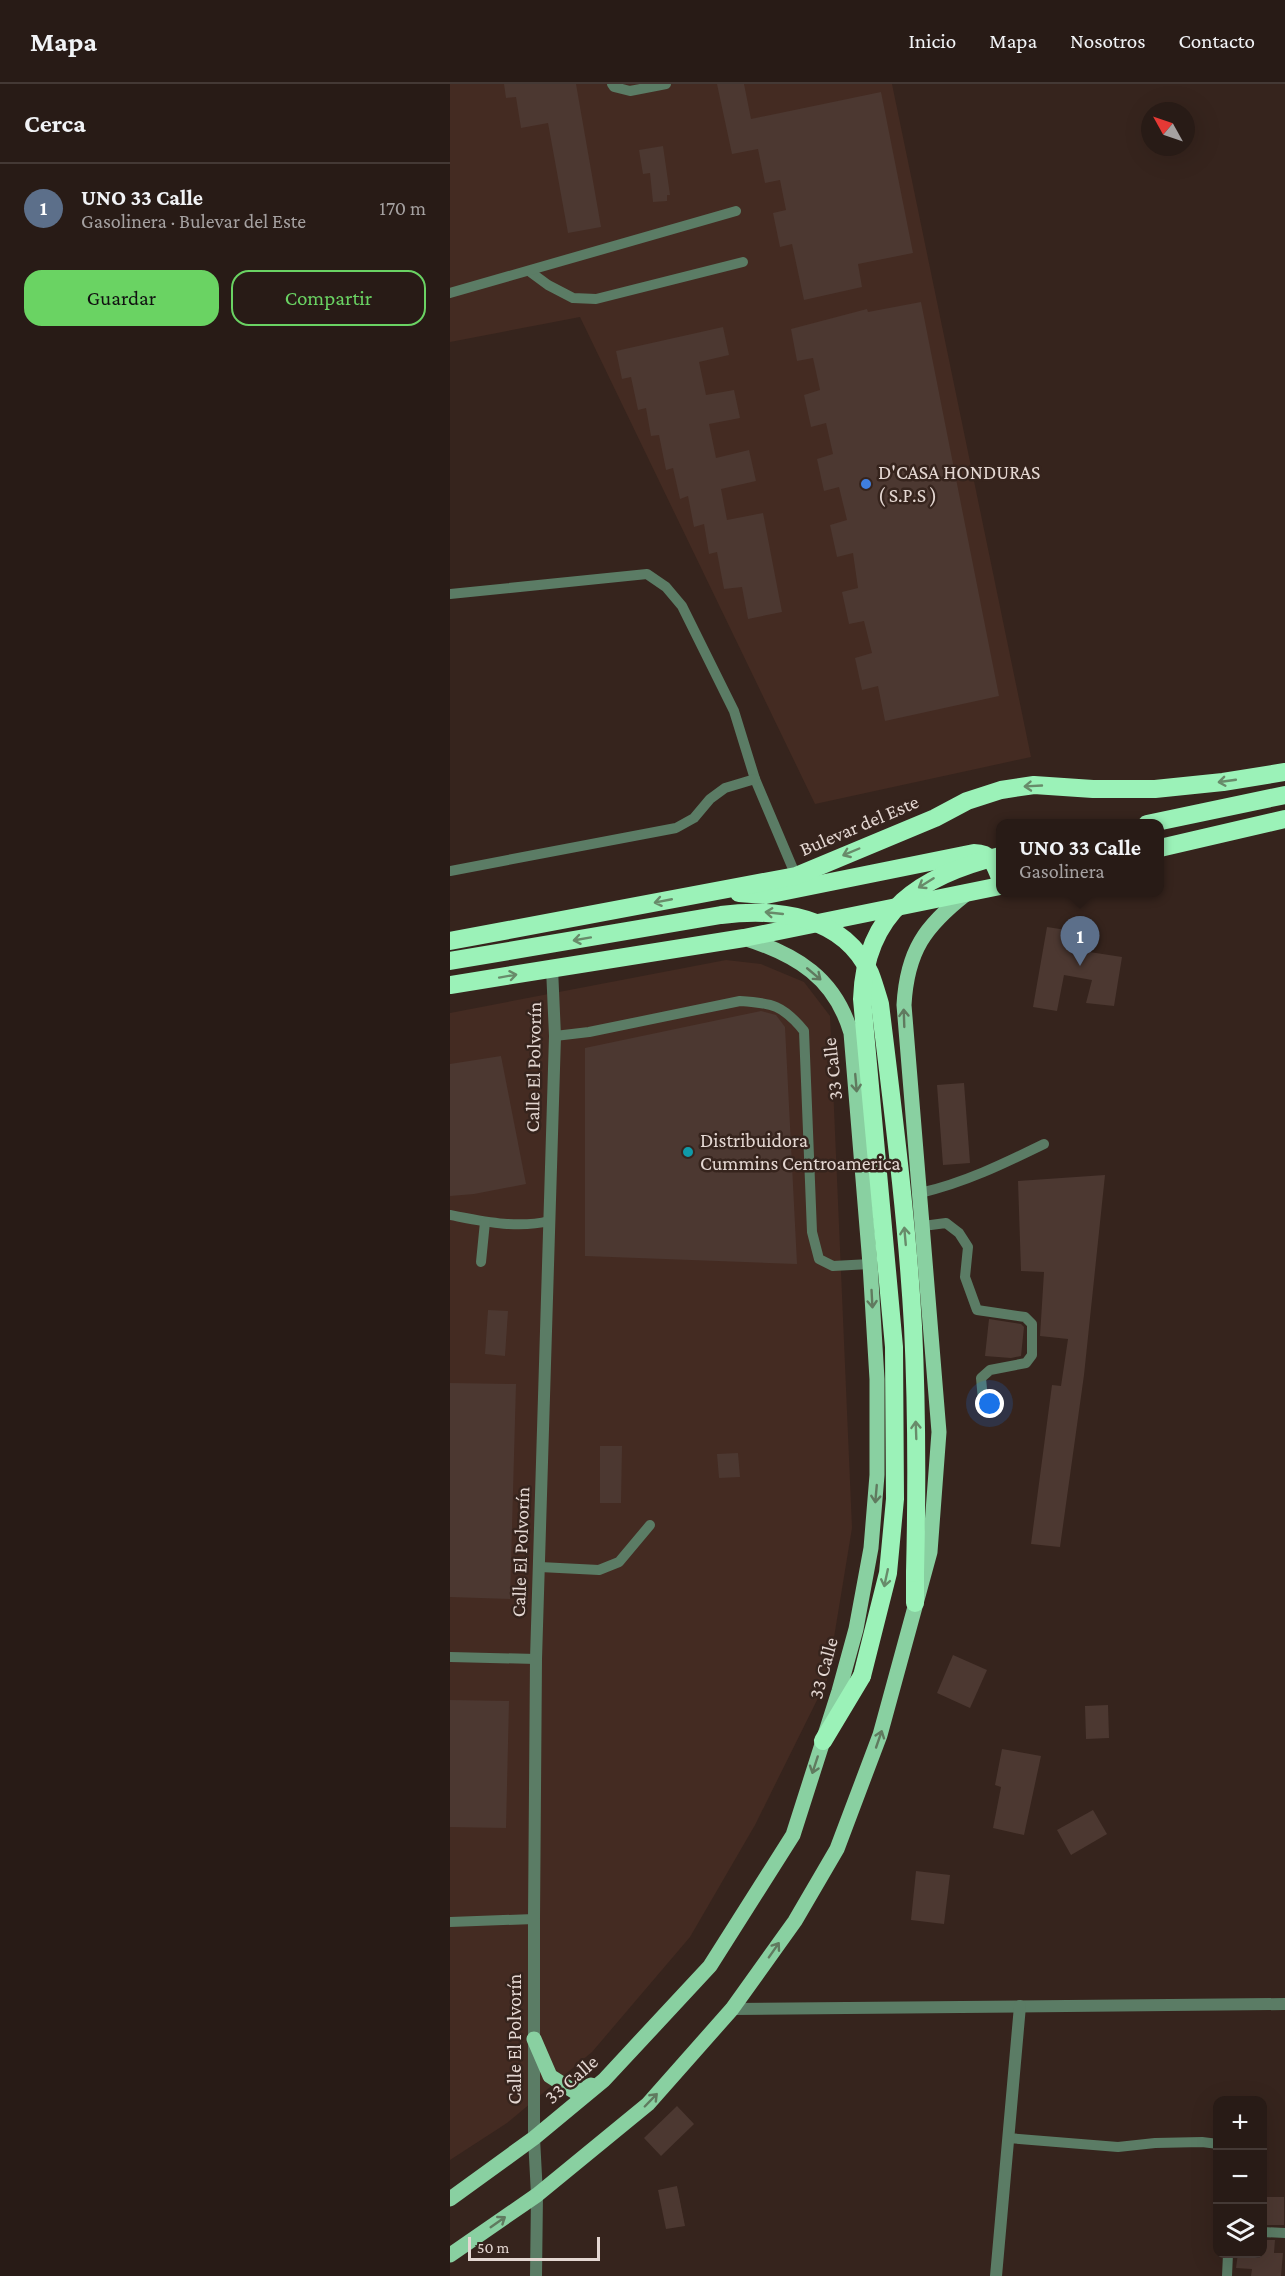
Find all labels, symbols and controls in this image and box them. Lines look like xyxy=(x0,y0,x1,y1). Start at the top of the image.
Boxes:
text: Mapa xyxy=(30,26,97,57)
text: Inicio xyxy=(908,29,956,53)
text: Mapa xyxy=(989,29,1037,53)
text: Nosotros xyxy=(1070,29,1146,53)
text: Contacto xyxy=(1179,29,1255,53)
north arrow xyxy=(1141,102,1195,156)
text: Cerca xyxy=(24,109,86,138)
text: UNO 33 Calle xyxy=(81,185,203,210)
text: 1 xyxy=(40,197,47,219)
text: 170 m xyxy=(379,197,426,219)
text: Gasolinera · Bulevar del Este xyxy=(81,210,306,232)
button: Guardar xyxy=(24,270,219,326)
button: Compartir xyxy=(231,270,426,326)
place label: D'CASA HONDURAS ( S.P.S ) xyxy=(878,461,1040,507)
marker: D'CASA HONDURAS ( S.P.S ) xyxy=(859,477,873,491)
one-way arrow xyxy=(1218,776,1238,787)
one-way arrow xyxy=(1024,781,1043,792)
street label: Bulevar del Este xyxy=(796,790,922,860)
popup xyxy=(996,819,1164,897)
text: UNO 33 Calle xyxy=(1019,835,1141,860)
one-way arrow xyxy=(842,847,861,858)
text: Gasolinera xyxy=(1019,860,1105,882)
one-way arrow xyxy=(918,878,935,890)
one-way arrow xyxy=(654,896,674,907)
one-way arrow xyxy=(765,907,785,918)
pin: 1 xyxy=(1060,916,1100,966)
one-way arrow xyxy=(572,934,592,945)
one-way arrow xyxy=(806,967,822,980)
one-way arrow xyxy=(497,970,517,981)
street label: Calle El Polvorín xyxy=(521,1001,545,1133)
one-way arrow xyxy=(898,1009,910,1029)
street label: 33 Calle xyxy=(818,1036,846,1101)
one-way arrow xyxy=(851,1073,862,1093)
place label: Distribuidora Cummins Centroamerica xyxy=(700,1129,901,1174)
marker: Distribuidora Cummins Centroamerica xyxy=(681,1145,695,1159)
one-way arrow xyxy=(899,1226,910,1246)
one-way arrow xyxy=(867,1288,878,1308)
your location xyxy=(975,1389,1004,1418)
one-way arrow xyxy=(911,1421,922,1441)
one-way arrow xyxy=(870,1483,881,1503)
street label: Calle El Polvorín xyxy=(507,1486,533,1618)
one-way arrow xyxy=(880,1568,891,1588)
street label: 33 Calle xyxy=(804,1635,842,1701)
one-way arrow xyxy=(874,1730,885,1748)
one-way arrow xyxy=(809,1755,820,1774)
one-way arrow xyxy=(768,1942,780,1958)
street label: Calle El Polvorín xyxy=(503,1973,525,2104)
street label: 33 Calle xyxy=(540,2050,602,2108)
one-way arrow xyxy=(643,2093,658,2108)
map controls xyxy=(1213,2096,1267,2258)
button: + xyxy=(1213,2096,1267,2150)
button: − xyxy=(1213,2150,1267,2204)
button: layers xyxy=(1213,2204,1267,2258)
one-way arrow xyxy=(490,2216,506,2228)
scale bar xyxy=(468,2234,600,2262)
text: 50 m xyxy=(477,2239,509,2256)

